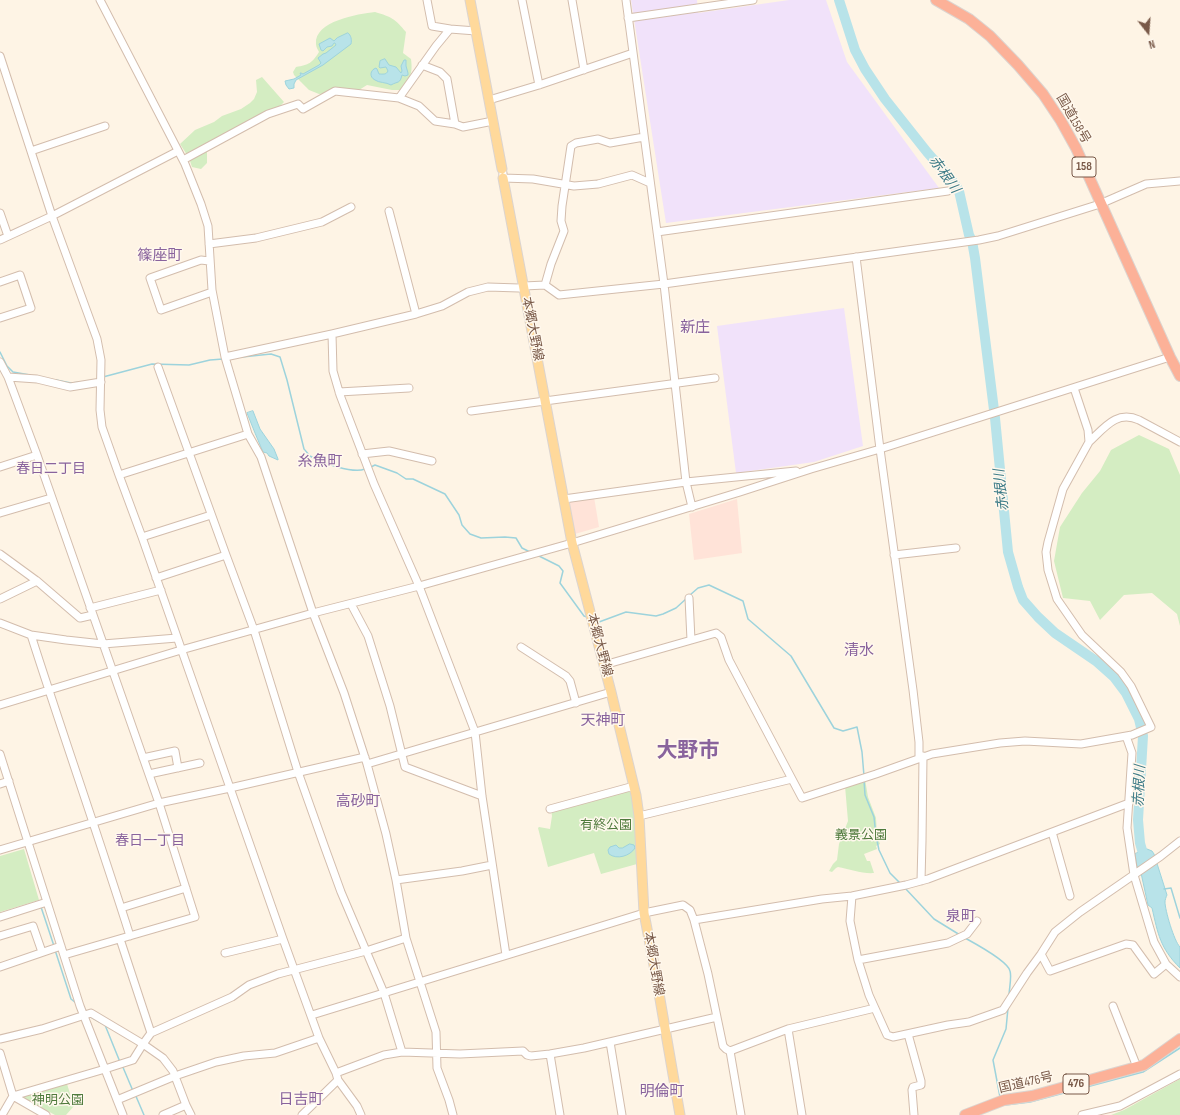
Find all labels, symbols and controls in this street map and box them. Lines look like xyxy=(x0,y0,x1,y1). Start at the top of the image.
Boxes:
north arrow xyxy=(1128,12,1168,52)
text: N xyxy=(1147,37,1156,51)
street label: 国道158号 xyxy=(1053,92,1093,146)
water label: 赤根川 xyxy=(925,153,963,197)
road number: 158 xyxy=(1072,157,1096,177)
district label: 篠座町 xyxy=(138,247,182,265)
street label: 本郷大野線 xyxy=(518,296,546,362)
district label: 新庄 xyxy=(680,319,710,337)
district label: 糸魚町 xyxy=(298,453,342,471)
district label: 春日二丁目 xyxy=(16,461,86,477)
water label: 赤根川 xyxy=(991,468,1013,512)
street label: 本郷大野線 xyxy=(583,612,615,678)
district label: 清水 xyxy=(844,642,874,660)
district label: 天神町 xyxy=(581,712,625,730)
district label: 大野市 xyxy=(657,739,719,765)
water label: 赤根川 xyxy=(1131,765,1149,807)
district label: 高砂町 xyxy=(336,793,380,811)
park label: 有終公園 xyxy=(580,818,632,834)
park label: 義景公園 xyxy=(835,828,887,844)
district label: 春日一丁目 xyxy=(115,833,185,849)
district label: 泉町 xyxy=(946,908,976,926)
street label: 本郷大野線 xyxy=(640,931,666,997)
street label: 国道476号 xyxy=(997,1069,1055,1097)
road number: 476 xyxy=(1063,1074,1089,1094)
district label: 明倫町 xyxy=(640,1083,684,1101)
district label: 日吉町 xyxy=(279,1091,323,1109)
park label: 神明公園 xyxy=(32,1093,84,1109)

